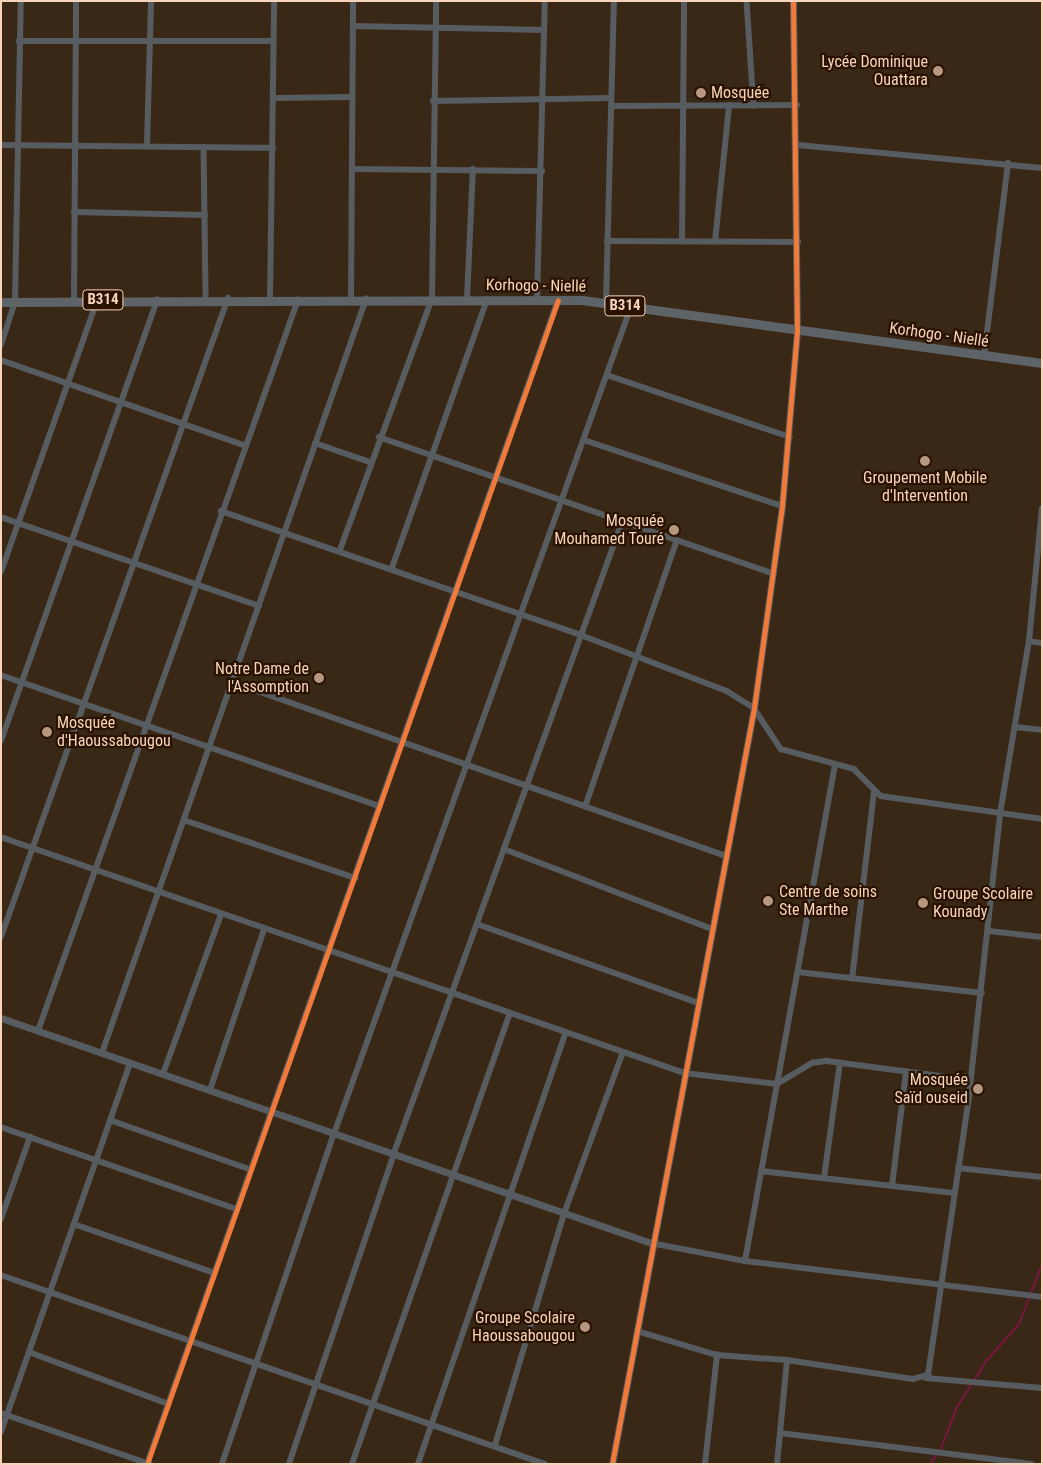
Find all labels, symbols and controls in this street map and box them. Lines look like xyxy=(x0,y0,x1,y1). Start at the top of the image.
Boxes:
place label: Lycée Dominique Ouattara xyxy=(821,52,928,90)
marker: Lycée Dominique Ouattara xyxy=(932,65,944,77)
place label: Mosquée xyxy=(711,83,769,103)
marker: Mosquée xyxy=(695,87,707,99)
street label: Korhogo - Niellé xyxy=(486,276,586,296)
road number: B314 xyxy=(82,288,124,312)
road number: B314 xyxy=(604,294,646,318)
street label: Korhogo - Niellé xyxy=(888,319,990,351)
marker: Groupement Mobile d'Intervention xyxy=(919,455,931,467)
place label: Groupement Mobile d'Intervention xyxy=(863,468,987,506)
place label: Mosquée Mouhamed Touré xyxy=(554,511,664,549)
marker: Mosquée Mouhamed Touré xyxy=(668,524,680,536)
place label: Notre Dame de l'Assomption xyxy=(215,659,309,697)
marker: Notre Dame de l'Assomption xyxy=(313,672,325,684)
place label: Mosquée d'Haoussabougou xyxy=(57,713,171,751)
marker: Mosquée d'Haoussabougou xyxy=(41,726,53,738)
place label: Centre de soins Ste Marthe xyxy=(779,882,877,920)
place label: Groupe Scolaire Kounady xyxy=(933,884,1033,922)
marker: Centre de soins Ste Marthe xyxy=(761,894,775,908)
marker: Groupe Scolaire Kounady xyxy=(917,897,929,909)
place label: Mosquée Saïd ouseid xyxy=(894,1070,968,1108)
marker: Mosquée Saïd ouseid xyxy=(972,1083,984,1095)
place label: Groupe Scolaire Haoussabougou xyxy=(472,1308,575,1346)
marker: Groupe Scolaire Haoussabougou xyxy=(579,1321,591,1333)

